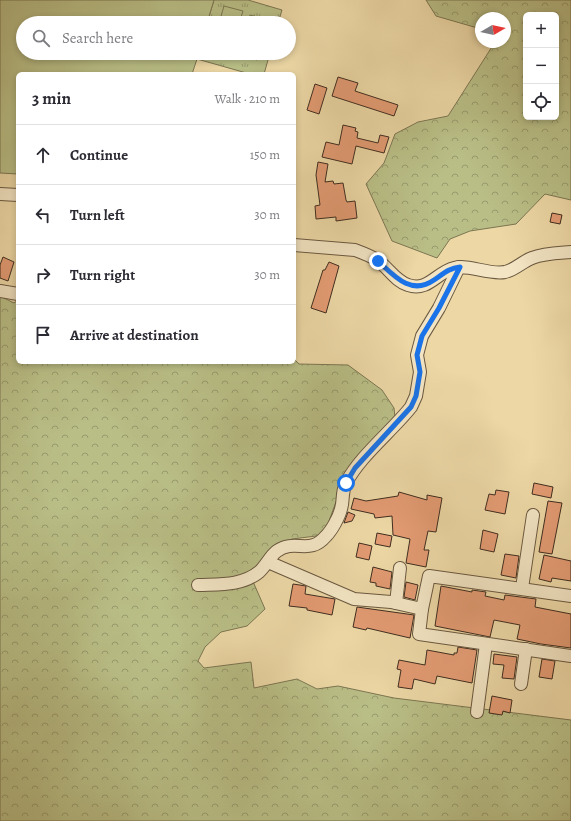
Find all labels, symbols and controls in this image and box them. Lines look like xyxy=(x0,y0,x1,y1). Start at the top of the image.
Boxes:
north arrow xyxy=(475,12,511,48)
map controls xyxy=(523,12,559,120)
button: + xyxy=(523,12,559,48)
search box xyxy=(16,16,296,60)
icon: search xyxy=(30,27,52,49)
text: Search here xyxy=(62,28,133,48)
button: − xyxy=(523,48,559,84)
button: locate xyxy=(523,84,559,120)
text: 3 min xyxy=(32,87,71,110)
text: Walk · 210 m xyxy=(215,90,280,107)
icon: ahead xyxy=(32,144,54,166)
text: Continue xyxy=(70,145,128,165)
text: 150 m xyxy=(250,146,280,163)
icon: left xyxy=(32,204,54,226)
text: Turn left xyxy=(70,205,125,225)
text: 30 m xyxy=(254,206,280,223)
route end xyxy=(369,252,387,270)
icon: right xyxy=(32,264,54,286)
text: Turn right xyxy=(70,265,135,285)
text: 30 m xyxy=(254,266,280,283)
icon: arrive xyxy=(32,324,54,346)
text: Arrive at destination xyxy=(70,325,199,345)
route start xyxy=(337,474,355,492)

